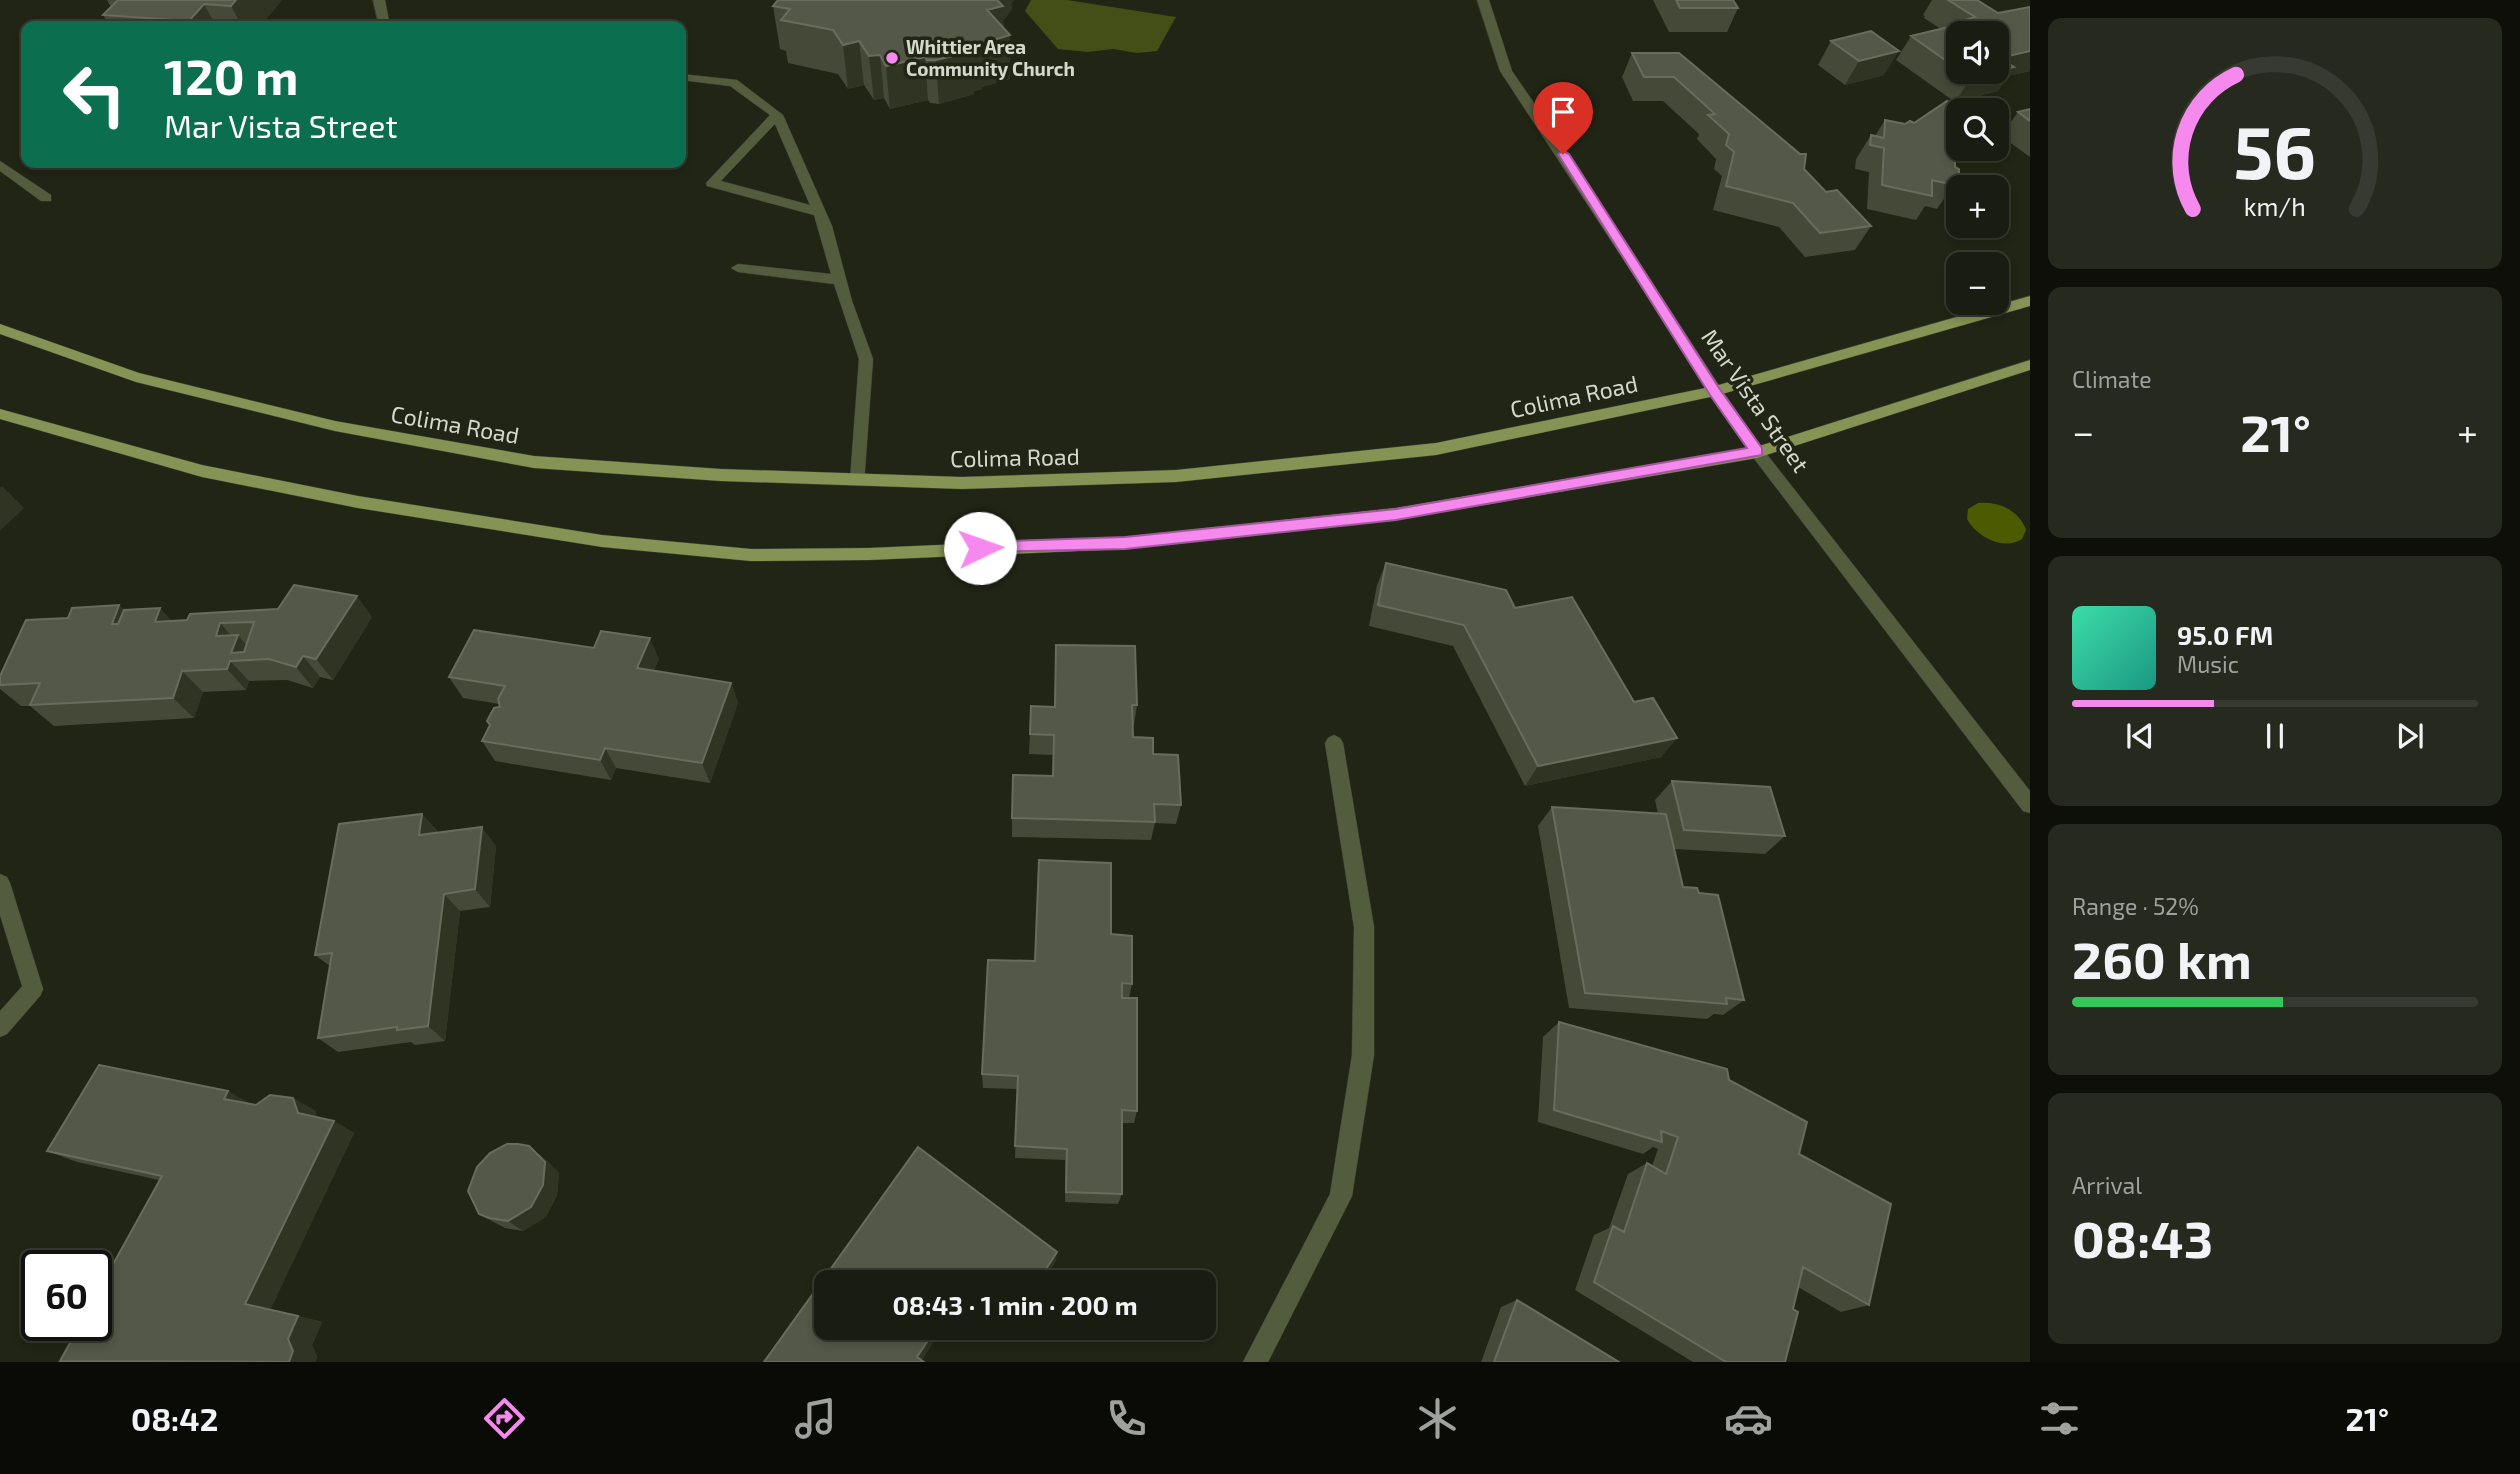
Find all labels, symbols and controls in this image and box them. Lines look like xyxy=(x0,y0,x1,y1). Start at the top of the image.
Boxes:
map controls xyxy=(1946,21,2009,315)
button: sound xyxy=(1946,21,2009,84)
place label: Whittier Area Community Church xyxy=(906,35,1075,81)
text: 120 m xyxy=(164,46,298,105)
icon: left xyxy=(49,49,140,140)
marker: Whittier Area Community Church xyxy=(884,50,900,66)
pin xyxy=(1533,82,1593,154)
icon: arrive xyxy=(1544,93,1582,131)
button: search xyxy=(1946,98,2009,161)
text: Mar Vista Street xyxy=(164,106,398,144)
text: 56 xyxy=(2233,107,2317,195)
button: + xyxy=(1946,175,2009,238)
text: km/h xyxy=(2244,191,2306,221)
button: − xyxy=(1946,252,2009,315)
street label: Mar Vista Street xyxy=(1696,324,1816,477)
text: Climate xyxy=(2072,365,2152,393)
street label: Colima Road xyxy=(1508,369,1640,423)
street label: Colima Road xyxy=(389,399,521,449)
text: 21° xyxy=(2240,400,2311,462)
text: − xyxy=(2072,408,2094,454)
text: + xyxy=(2457,408,2478,454)
street label: Colima Road xyxy=(950,442,1080,472)
position arrow xyxy=(943,511,1017,585)
text: 95.0 FM xyxy=(2177,619,2273,650)
text: Music xyxy=(2177,650,2239,678)
icon: previous xyxy=(2121,717,2159,755)
icon: pause xyxy=(2256,717,2294,755)
icon: next xyxy=(2391,717,2429,755)
text: Range · 52% xyxy=(2072,892,2199,920)
text: 260 km xyxy=(2072,927,2252,989)
text: Arrival xyxy=(2072,1171,2142,1199)
text: 08:43 xyxy=(2072,1206,2213,1268)
speed limit sign: 60 xyxy=(21,1250,112,1341)
text: 08:43 · 1 min · 200 m xyxy=(892,1289,1138,1320)
icon: directions xyxy=(480,1394,529,1443)
icon: music xyxy=(791,1394,840,1443)
icon: phone xyxy=(1102,1394,1151,1443)
icon: climate xyxy=(1413,1394,1462,1443)
icon: car xyxy=(1724,1394,1773,1443)
icon: filters xyxy=(2035,1394,2084,1443)
text: 08:42 xyxy=(131,1399,218,1437)
text: 21° xyxy=(2346,1399,2389,1437)

